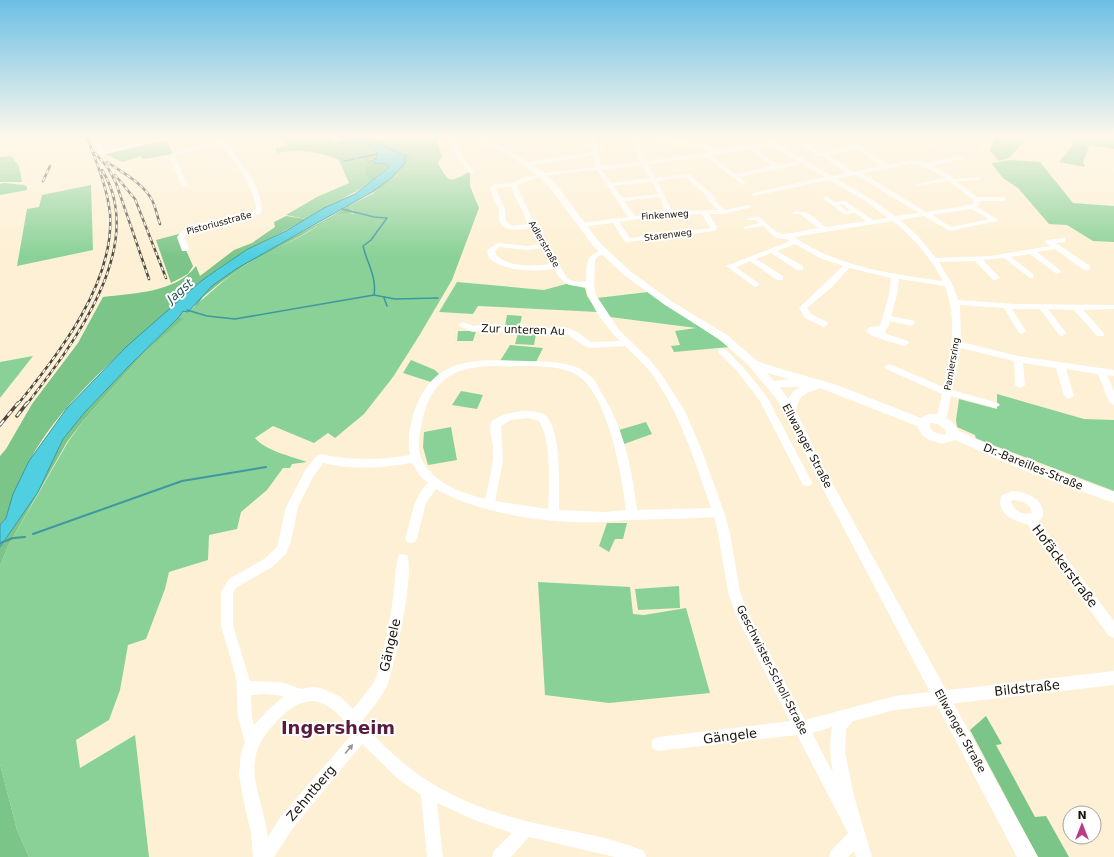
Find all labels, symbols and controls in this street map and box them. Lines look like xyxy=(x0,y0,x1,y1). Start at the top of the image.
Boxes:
street label: Finkenweg xyxy=(641,208,689,222)
street label: Pistoriusstraße xyxy=(185,209,253,236)
street label: Adlerstraße xyxy=(527,219,562,269)
street label: Starenweg xyxy=(644,227,692,243)
water label: Jagst xyxy=(163,275,197,307)
street label: Zur unteren Au xyxy=(481,322,565,338)
street label: Pamiersring xyxy=(942,337,962,391)
street label: Ellwanger Straße xyxy=(779,402,835,491)
street label: Dr.-Bareilles-Straße xyxy=(981,441,1085,493)
street label: Hofäckerstraße xyxy=(1029,522,1101,610)
street label: Geschwister-Scholl-Straße xyxy=(734,603,811,737)
street label: Gängele xyxy=(377,617,403,673)
street label: Bildstraße xyxy=(994,677,1060,699)
street label: Ellwanger Straße xyxy=(932,687,989,775)
district label: Ingersheim xyxy=(281,717,395,738)
street label: Gängele xyxy=(702,725,758,747)
one-way arrow xyxy=(344,744,353,754)
street label: Zehntberg xyxy=(283,762,339,824)
north arrow xyxy=(1062,805,1102,845)
text: N xyxy=(1077,809,1087,822)

